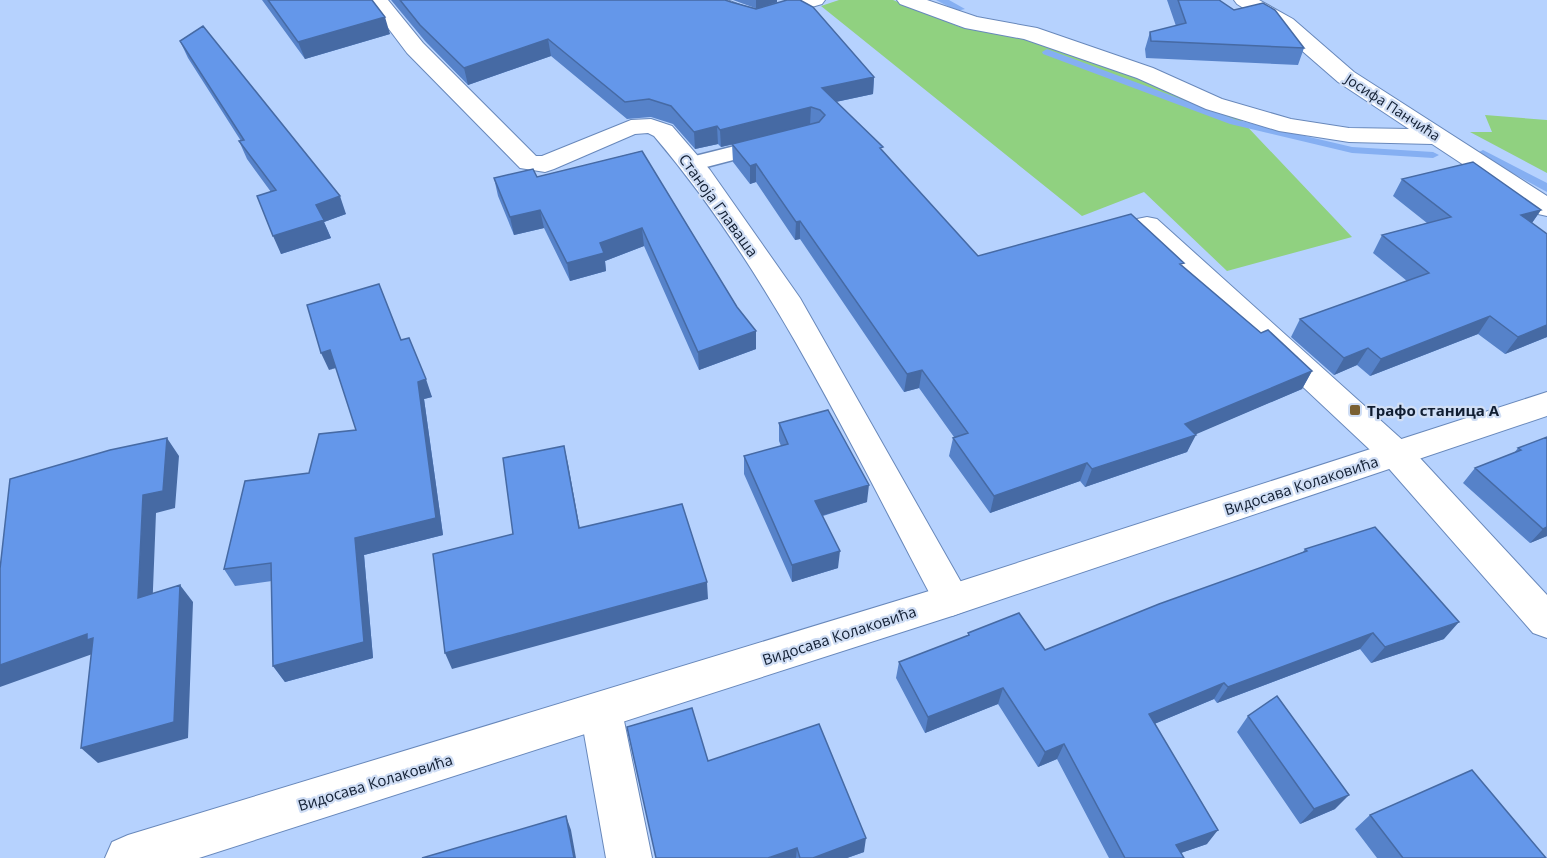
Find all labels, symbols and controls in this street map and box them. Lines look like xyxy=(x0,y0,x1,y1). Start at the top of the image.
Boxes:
street label: Јосифа Панчића xyxy=(1340,68,1444,145)
street label: Станоја Главаша xyxy=(675,149,763,261)
place label: Трафо станица А xyxy=(1367,400,1500,420)
marker: Трафо станица А xyxy=(1348,403,1362,417)
street label: Видосава Колаковића xyxy=(1221,451,1381,519)
street label: Видосава Колаковића xyxy=(759,601,919,669)
street label: Видосава Колаковића xyxy=(295,749,455,815)

